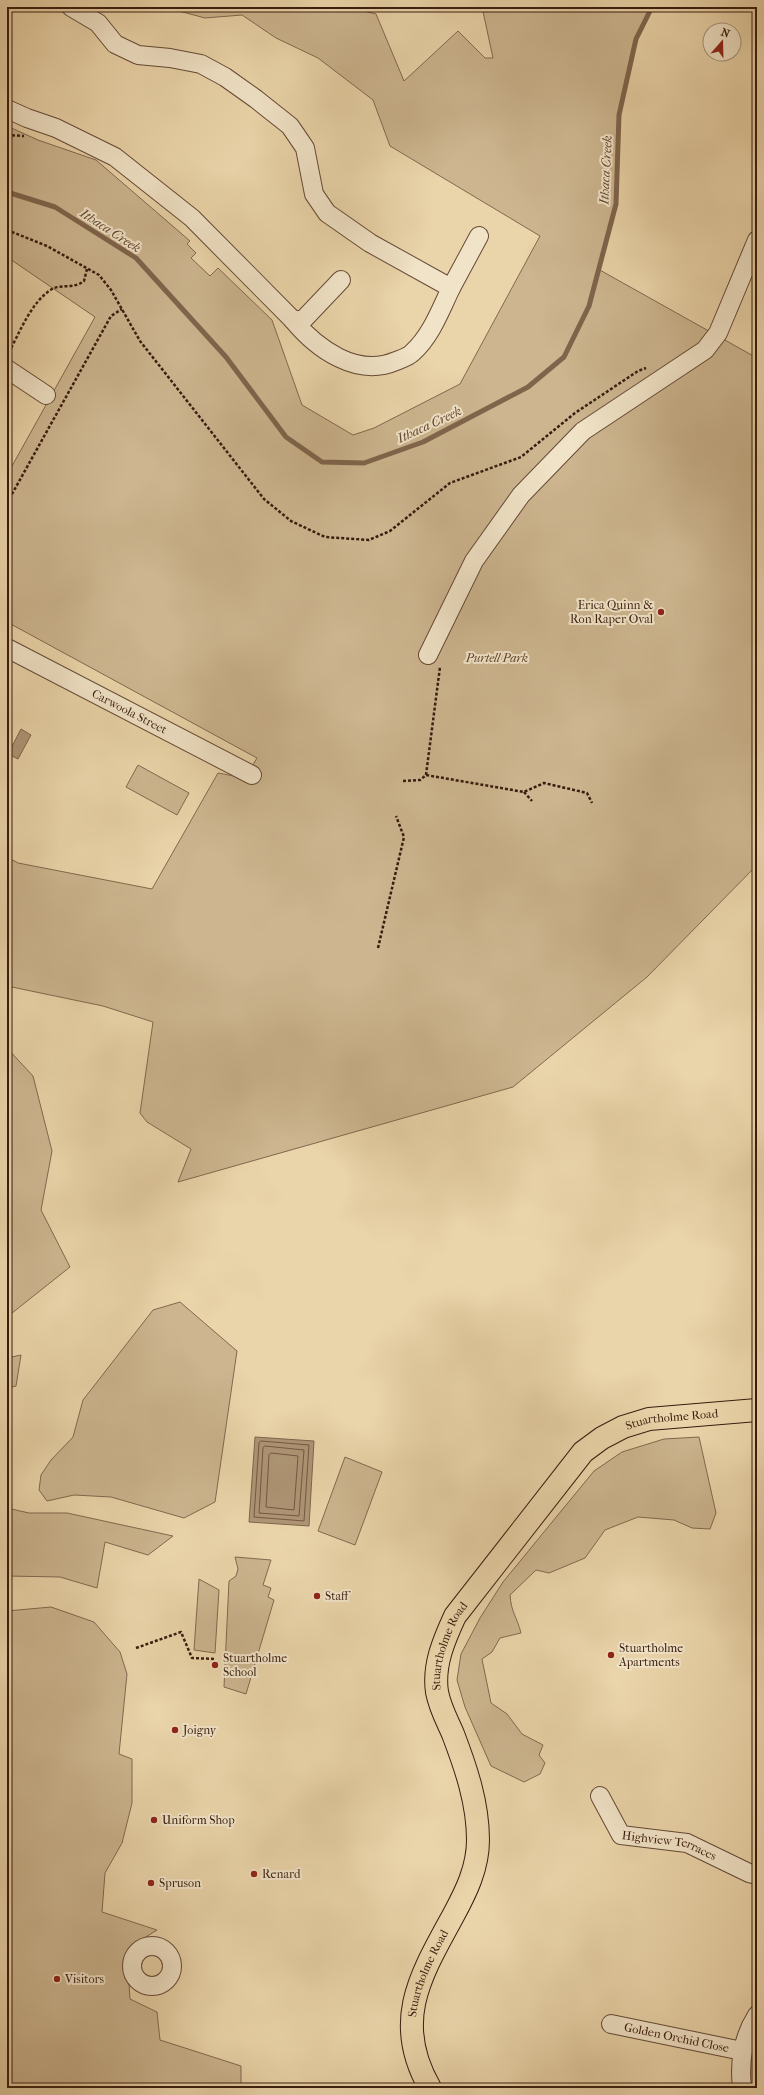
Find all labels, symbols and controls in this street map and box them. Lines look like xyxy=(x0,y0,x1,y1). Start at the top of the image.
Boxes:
north arrow xyxy=(702,22,742,62)
text: N xyxy=(719,26,732,41)
water label: Ithaca Creek xyxy=(596,135,615,206)
water label: Ithaca Creek xyxy=(77,205,144,256)
water label: Ithaca Creek xyxy=(394,403,464,446)
place label: Erica Quinn & Ron Raper Oval xyxy=(570,598,654,626)
marker: Erica Quinn & Ron Raper Oval xyxy=(656,607,666,617)
park label: Purtell Park xyxy=(465,651,528,665)
street label: Carwoola Street xyxy=(90,686,170,737)
street label: Stuartholme Road xyxy=(624,1406,719,1433)
place label: Staff xyxy=(325,1589,351,1603)
marker: Staff xyxy=(312,1591,322,1601)
street label: Stuartholme Road xyxy=(429,1599,471,1691)
place label: Stuartholme Apartments xyxy=(618,1641,683,1669)
marker: Stuartholme Apartments xyxy=(606,1650,616,1660)
place label: Stuartholme School xyxy=(223,1651,287,1679)
marker: Stuartholme School xyxy=(210,1660,220,1670)
place label: Joigny xyxy=(182,1723,217,1737)
marker: Joigny xyxy=(170,1725,180,1735)
place label: Uniform Shop xyxy=(162,1813,235,1827)
marker: Uniform Shop xyxy=(149,1815,159,1825)
street label: Highview Terraces xyxy=(621,1828,719,1863)
place label: Renard xyxy=(262,1867,301,1881)
marker: Renard xyxy=(249,1869,259,1879)
place label: Spruson xyxy=(159,1876,201,1890)
marker: Spruson xyxy=(146,1878,156,1888)
street label: Stuartholme Road xyxy=(405,1927,451,2018)
place label: Visitors xyxy=(64,1972,105,1986)
marker: Visitors xyxy=(52,1974,62,1984)
street label: Golden Orchid Close xyxy=(623,2020,730,2055)

